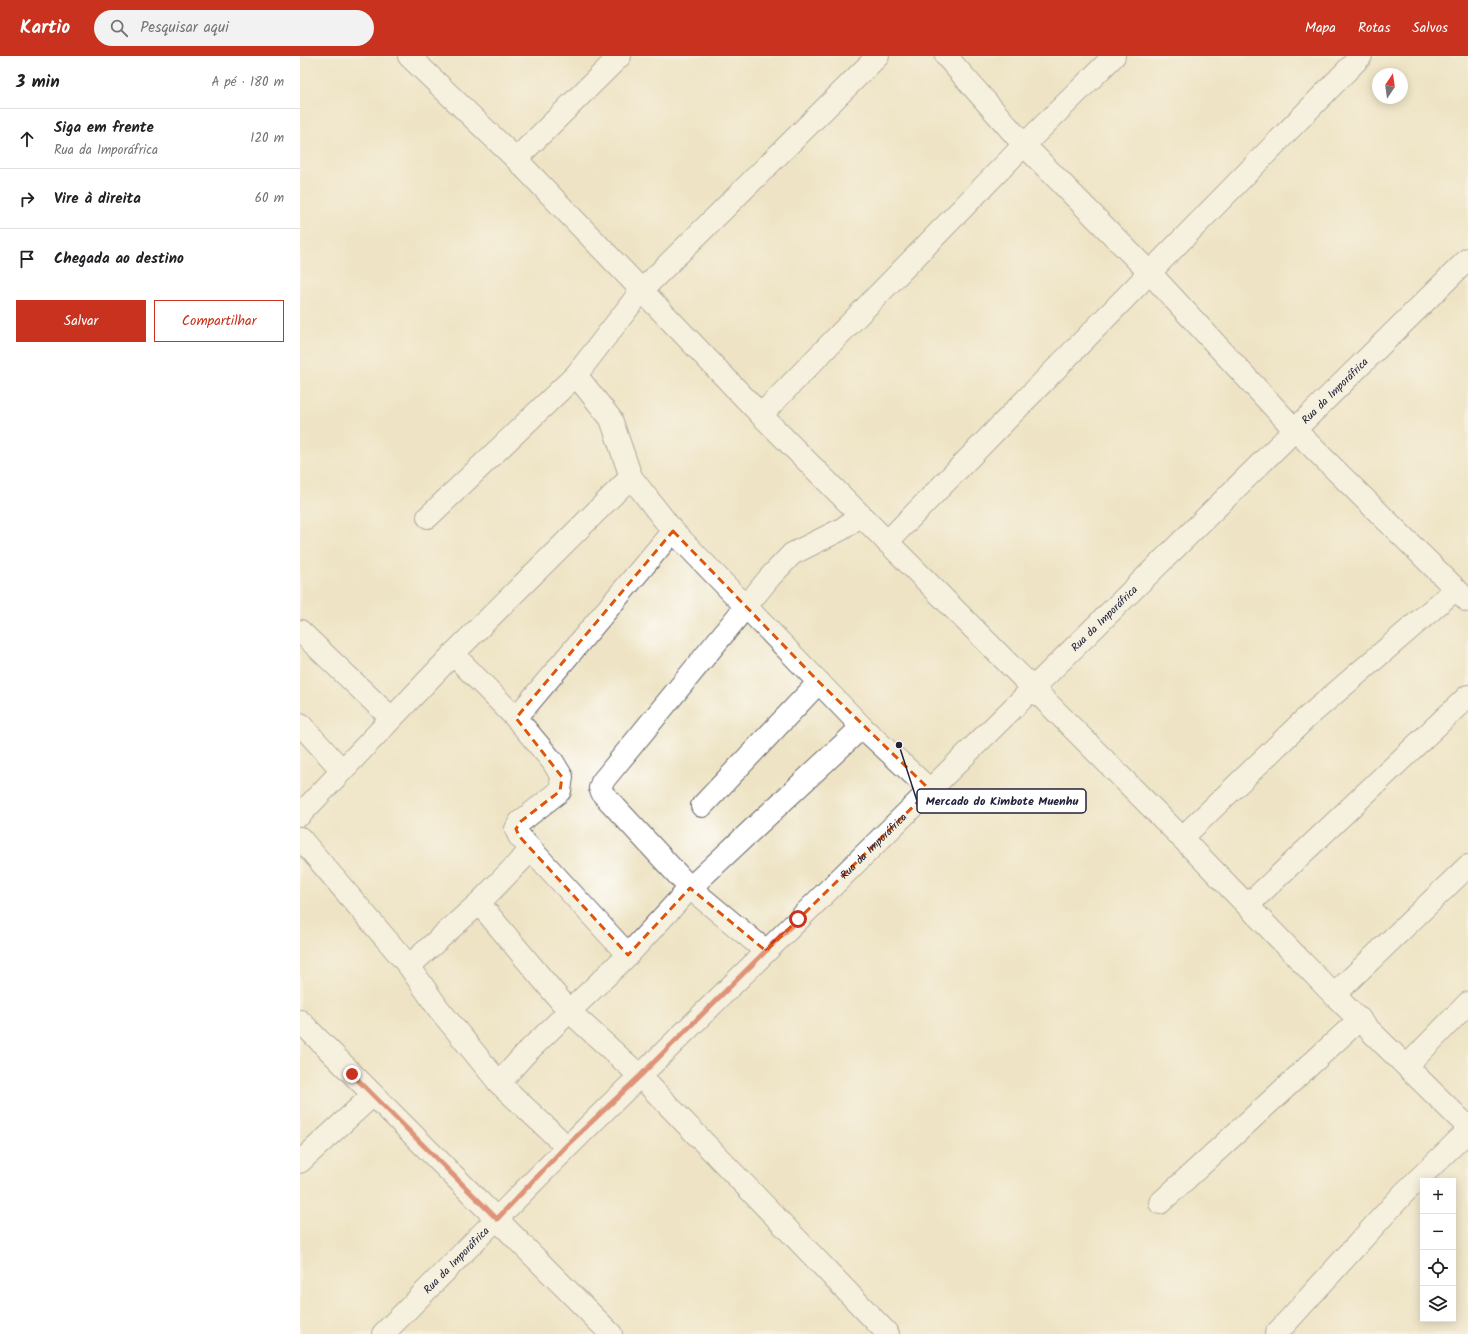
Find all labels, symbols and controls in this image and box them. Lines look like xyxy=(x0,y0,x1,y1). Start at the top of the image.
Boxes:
search box xyxy=(94,10,374,46)
text: Kartio xyxy=(20,13,70,43)
text: Pesquisar aqui xyxy=(140,16,229,40)
icon: search xyxy=(108,17,130,39)
text: Mapa xyxy=(1305,17,1336,39)
text: Rotas xyxy=(1358,17,1390,39)
text: Salvos xyxy=(1412,17,1448,39)
north arrow xyxy=(1372,68,1408,104)
text: 3 min xyxy=(16,69,60,96)
text: A pé · 180 m xyxy=(211,72,284,93)
text: Siga em frente xyxy=(54,116,154,140)
icon: ahead xyxy=(16,128,38,150)
text: 120 m xyxy=(250,128,284,149)
text: Rua da Imporáfrica xyxy=(54,140,158,161)
text: Vire à direita xyxy=(54,187,141,211)
icon: right xyxy=(16,188,38,210)
text: 60 m xyxy=(255,188,284,209)
text: Chegada ao destino xyxy=(54,247,184,271)
icon: arrive xyxy=(16,248,38,270)
button: Salvar xyxy=(16,300,146,342)
button: Compartilhar xyxy=(154,300,284,342)
street label: Rua da Imporáfrica xyxy=(1298,354,1373,429)
street label: Rua da Imporáfrica xyxy=(1067,582,1142,656)
callout: Mercado do Kimbote Muenhu xyxy=(917,789,1086,813)
text: Mercado do Kimbote Muenhu xyxy=(926,792,1079,811)
street label: Rua da Imporáfrica xyxy=(836,809,912,884)
route start xyxy=(789,910,807,928)
route end xyxy=(343,1065,361,1083)
map controls xyxy=(1420,1178,1456,1322)
button: + xyxy=(1420,1178,1456,1214)
button: − xyxy=(1420,1214,1456,1250)
street label: Rua da Imporáfrica xyxy=(420,1223,494,1298)
button: locate xyxy=(1420,1250,1456,1286)
button: layers xyxy=(1420,1286,1456,1322)

